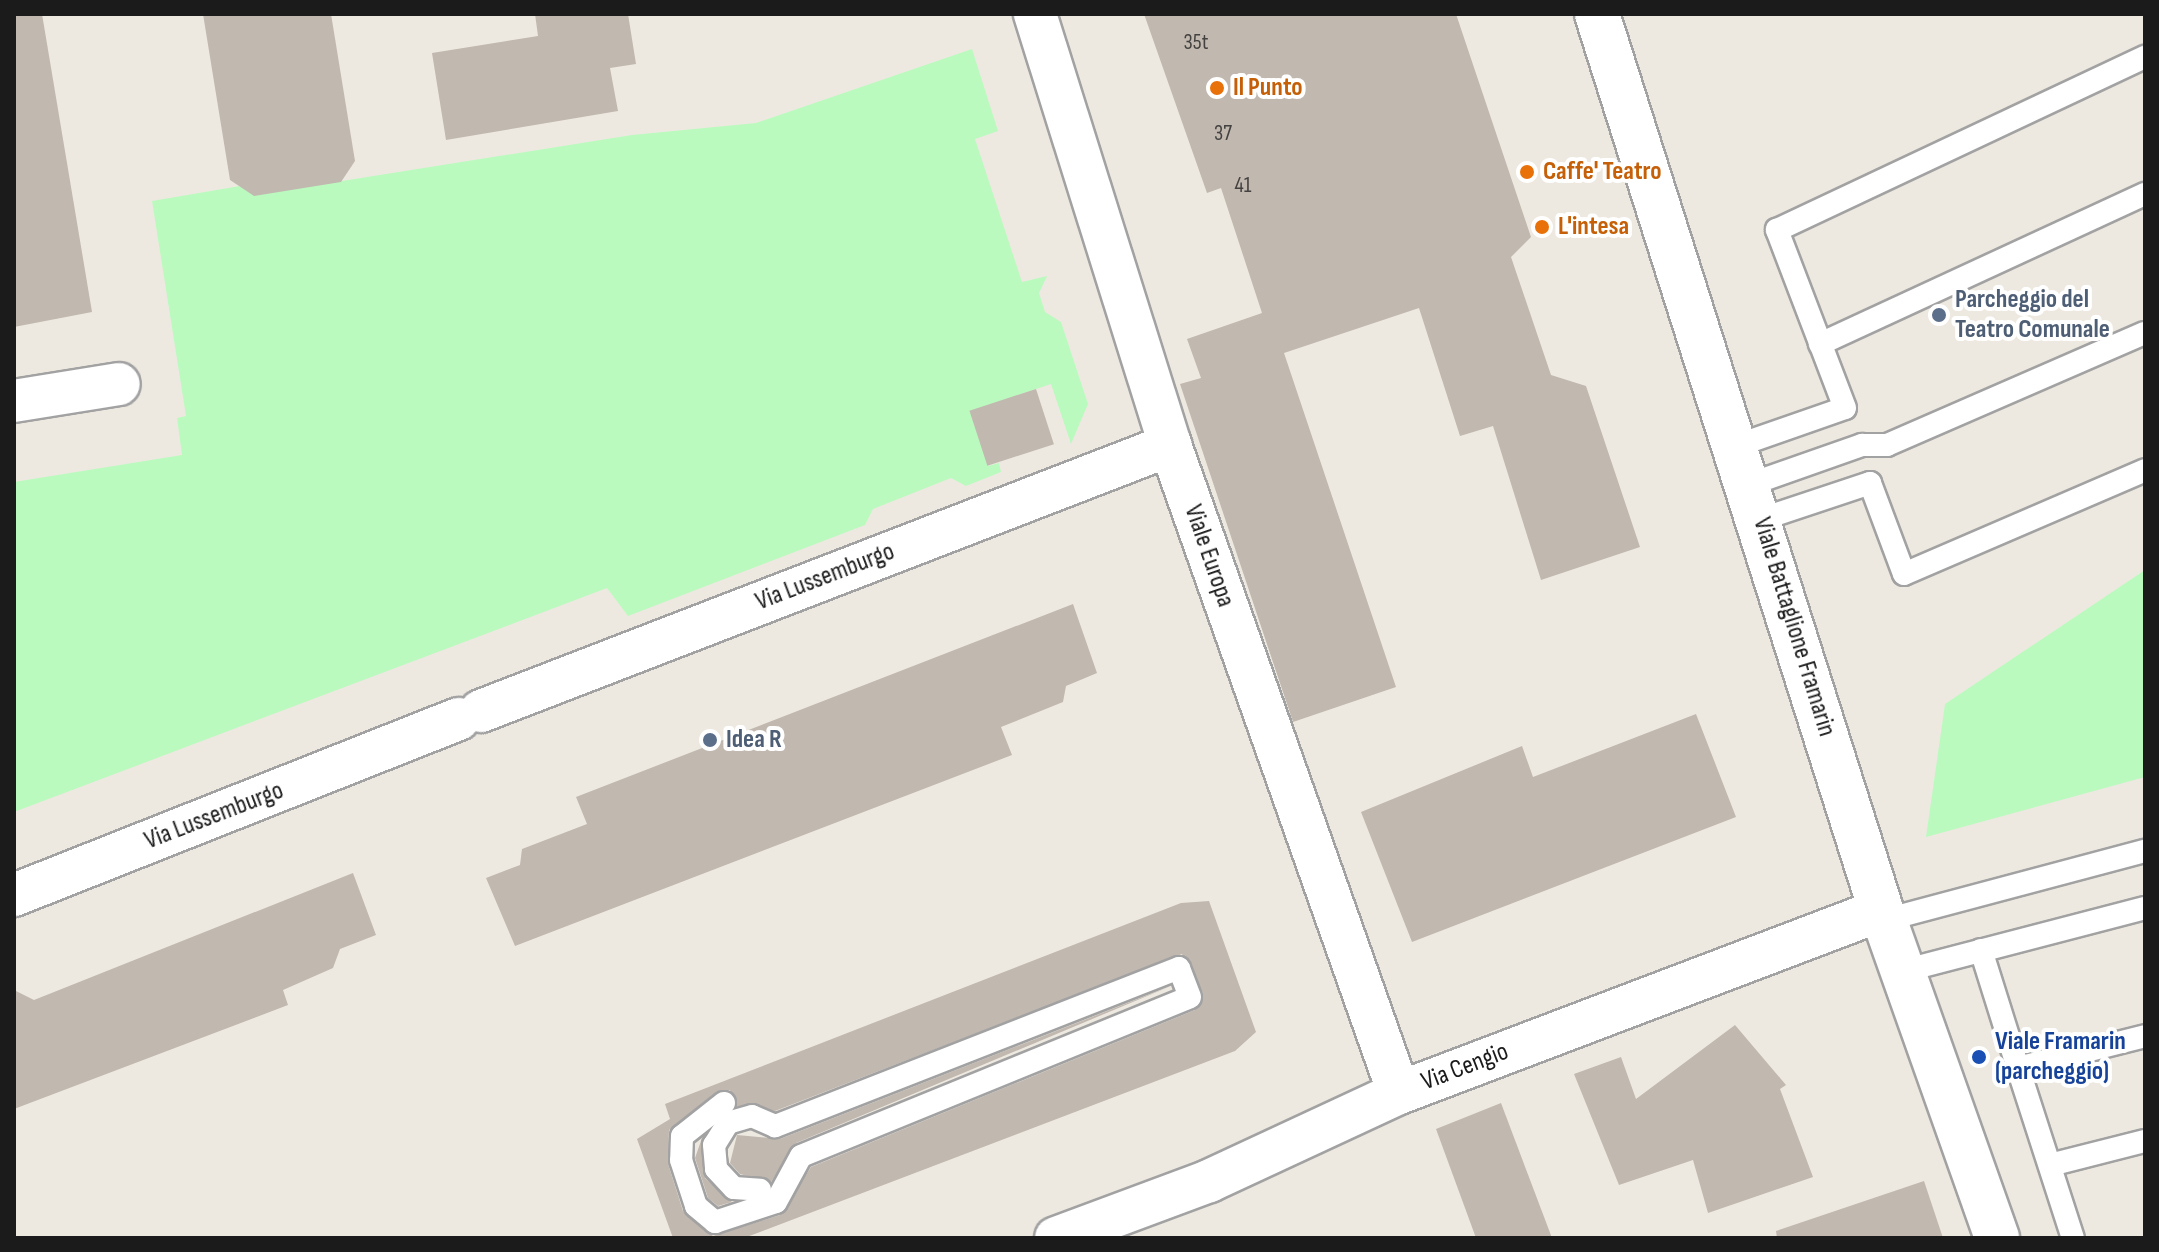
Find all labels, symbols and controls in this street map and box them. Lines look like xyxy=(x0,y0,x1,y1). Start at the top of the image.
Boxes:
house number: 35t xyxy=(1184,30,1208,56)
place label: Il Punto xyxy=(1233,72,1303,104)
marker: Il Punto xyxy=(1208,79,1226,97)
house number: 37 xyxy=(1214,121,1232,147)
place label: Caffe' Teatro xyxy=(1543,156,1662,188)
marker: Caffe' Teatro xyxy=(1518,163,1536,181)
house number: 41 xyxy=(1235,173,1251,199)
place label: L'intesa xyxy=(1558,211,1629,243)
marker: L'intesa xyxy=(1533,218,1551,236)
place label: Parcheggio del Teatro Comunale xyxy=(1955,284,2110,346)
marker: Parcheggio del Teatro Comunale xyxy=(1930,306,1948,324)
street label: Viale Europa xyxy=(1177,501,1241,611)
street label: Viale Battaglione Framarin xyxy=(1746,514,1842,740)
street label: Via Lussemburgo xyxy=(751,536,899,618)
place label: Idea R xyxy=(726,724,782,756)
marker: Idea R xyxy=(701,731,719,749)
street label: Via Lussemburgo xyxy=(140,775,288,857)
place label: Viale Framarin (parcheggio) xyxy=(1995,1026,2126,1088)
street label: Via Cengio xyxy=(1417,1036,1513,1098)
marker: Viale Framarin (parcheggio) xyxy=(1970,1048,1988,1066)

